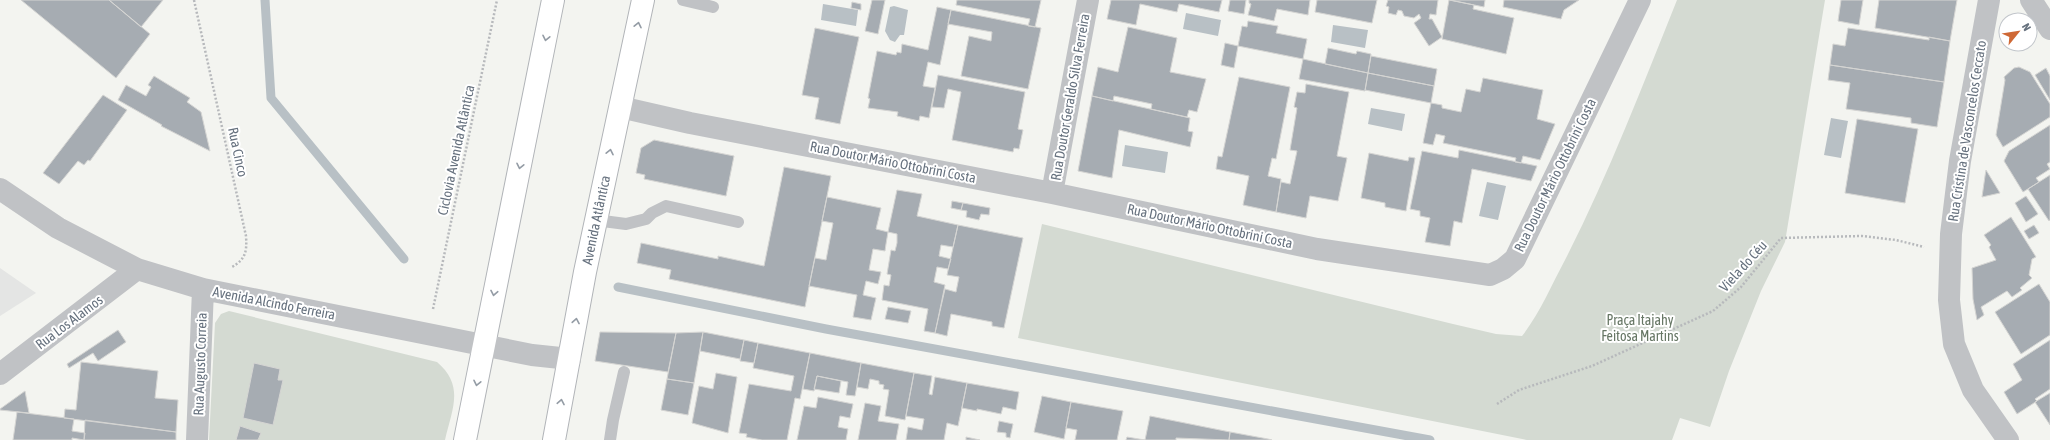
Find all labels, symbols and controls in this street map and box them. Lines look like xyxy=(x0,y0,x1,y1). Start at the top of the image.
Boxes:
street label: Rua Doutor Geraldo Silva Ferreira xyxy=(1047,12,1093,182)
north arrow xyxy=(1998,12,2038,52)
text: N xyxy=(2020,21,2033,33)
one-way arrow xyxy=(633,22,641,29)
one-way arrow xyxy=(542,35,550,41)
street label: Rua Cristina de Vasconcelos Ceccato xyxy=(1945,39,1989,223)
street label: Ciclovia Avenida Atlântica xyxy=(434,83,478,217)
street label: Rua Doutor Mário Ottobrini Costa xyxy=(1511,96,1599,254)
street label: Rua Cinco xyxy=(225,126,251,178)
street label: Rua Doutor Mário Ottobrini Costa xyxy=(809,138,977,186)
one-way arrow xyxy=(606,149,614,156)
one-way arrow xyxy=(516,162,524,169)
street label: Avenida Atlântica xyxy=(579,174,613,266)
street label: Rua Doutor Mário Ottobrini Costa xyxy=(1126,201,1294,251)
street label: Viela do Céu xyxy=(1716,237,1770,295)
street label: Avenida Alcindo Ferreira xyxy=(211,283,337,323)
one-way arrow xyxy=(490,290,499,296)
street label: Rua Los Alamos xyxy=(32,292,106,352)
street label: Rua Augusto Correia xyxy=(190,312,210,416)
park label: Praça Itajahy Feitosa Martins xyxy=(1601,312,1679,344)
one-way arrow xyxy=(571,318,580,324)
one-way arrow xyxy=(473,380,481,386)
one-way arrow xyxy=(557,399,565,405)

